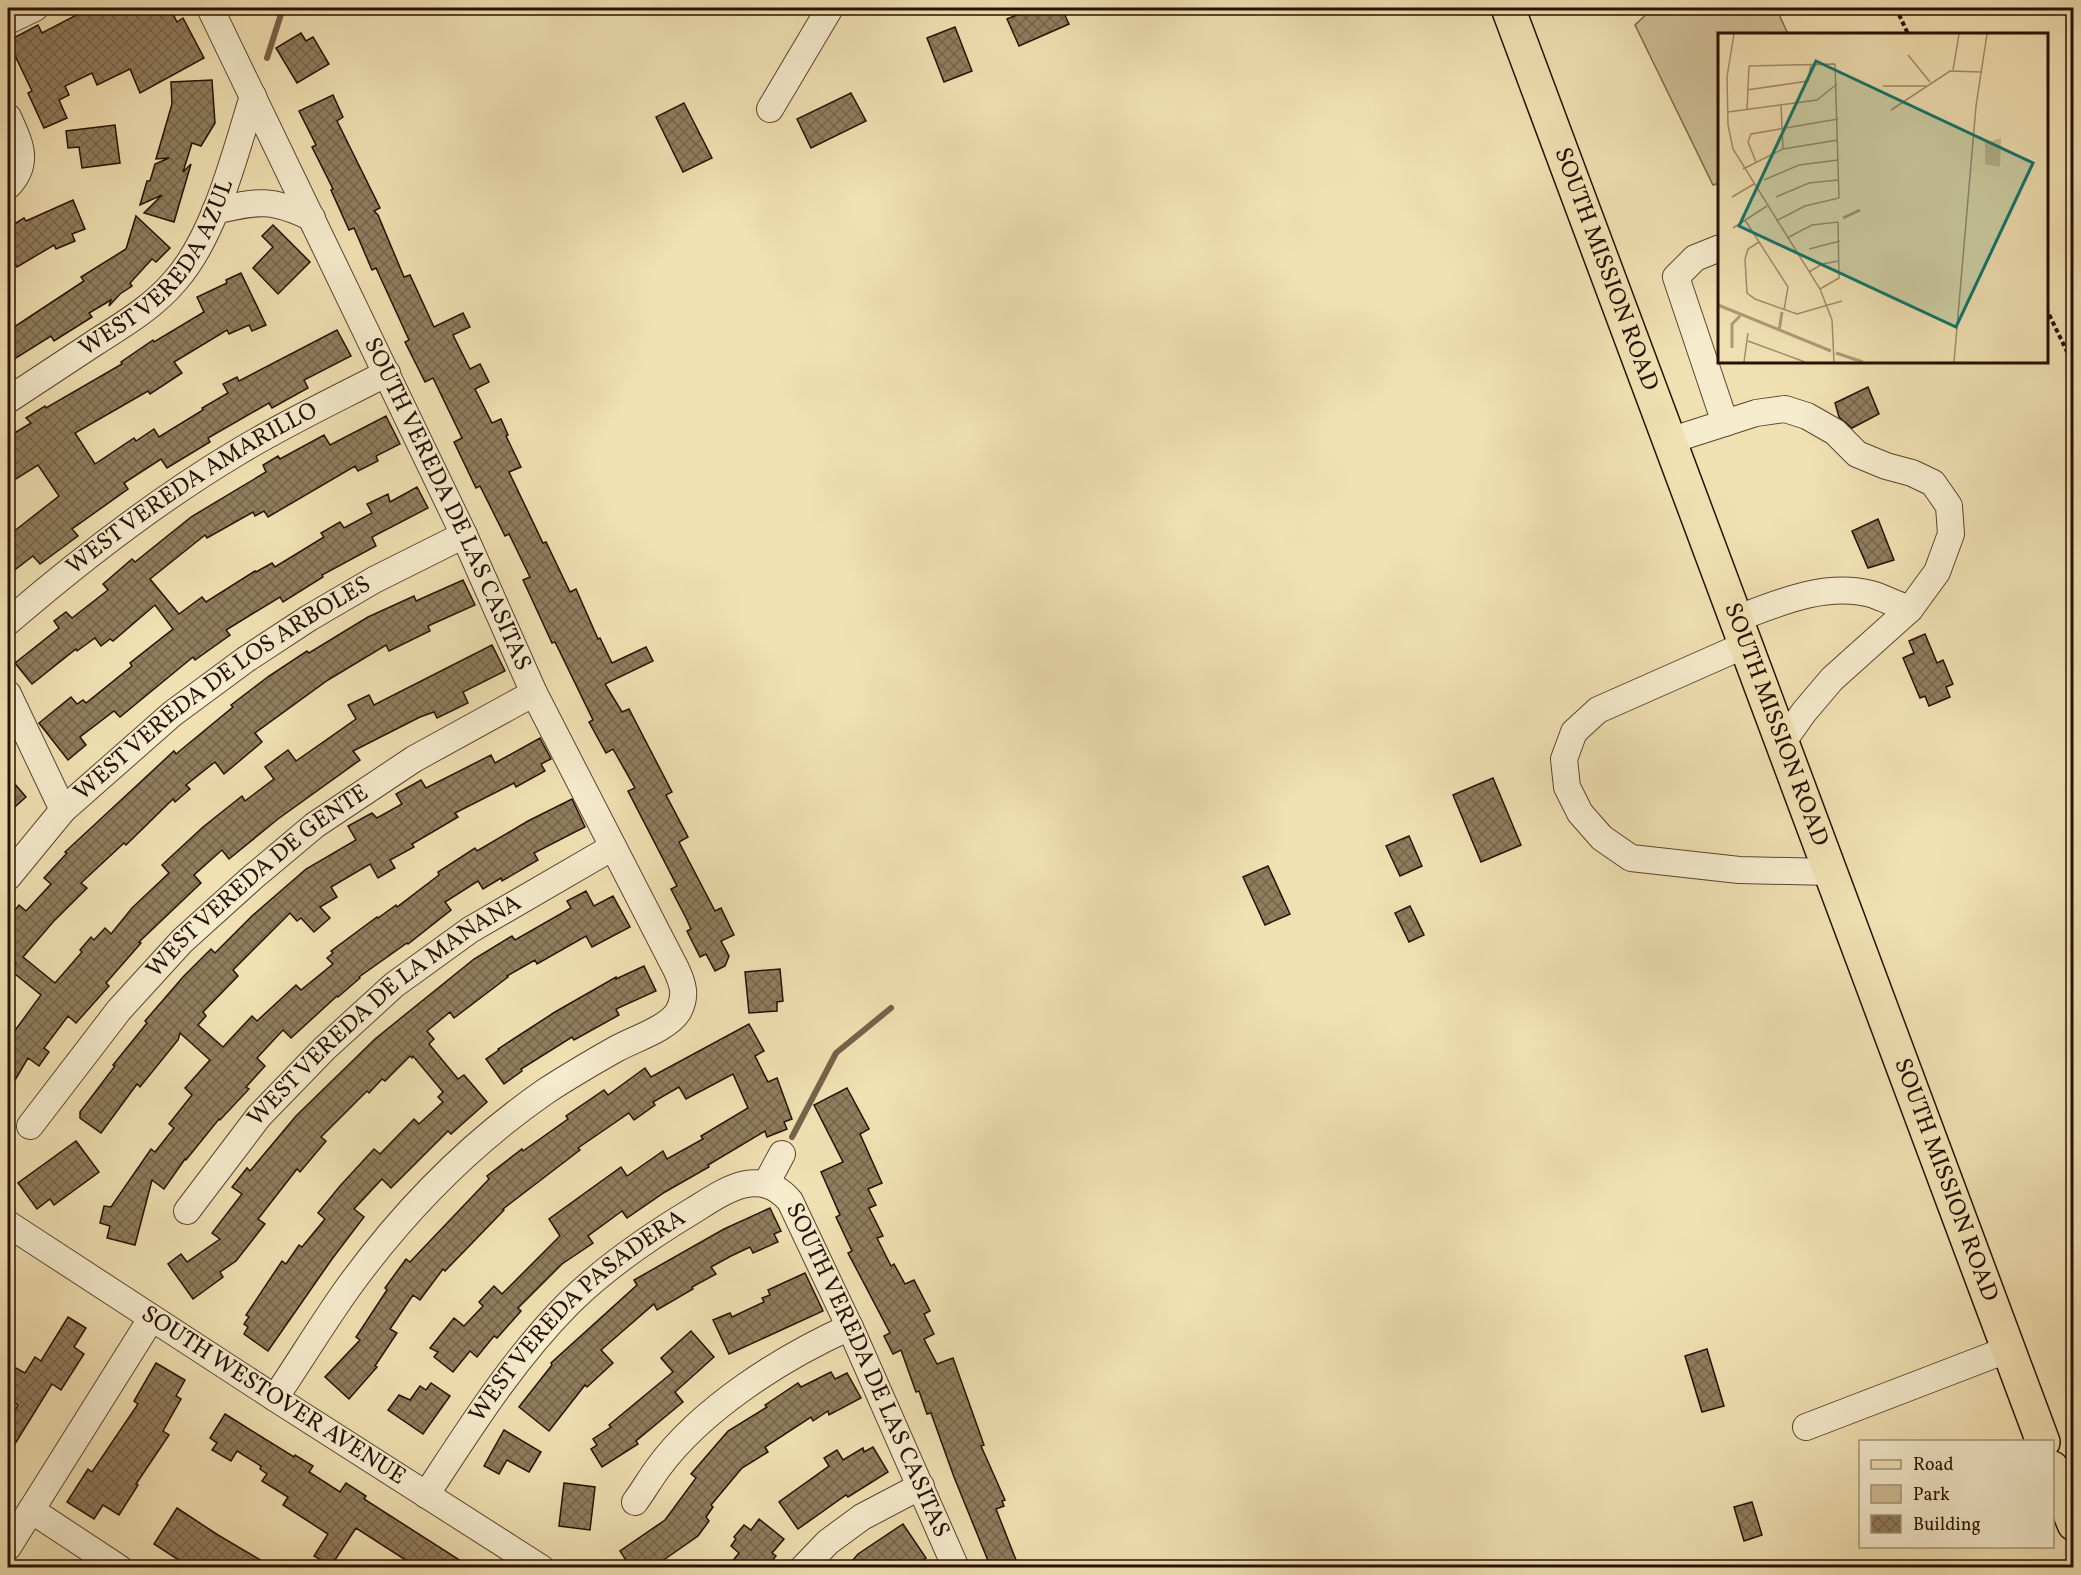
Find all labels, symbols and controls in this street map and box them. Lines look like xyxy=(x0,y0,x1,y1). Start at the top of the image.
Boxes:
inset map xyxy=(1718,33,2048,363)
street label: SOUTH MISSION ROAD xyxy=(1545,143,1666,396)
street label: WEST VEREDA AZUL xyxy=(73,175,243,365)
street label: SOUTH VEREDA DE LAS CASITAS xyxy=(354,332,539,676)
street label: WEST VEREDA AMARILLO xyxy=(60,394,324,584)
street label: WEST VEREDA DE LOS ARBOLES xyxy=(67,568,378,809)
street label: SOUTH MISSION ROAD xyxy=(1715,598,1836,851)
street label: WEST VEREDA DE GENTE xyxy=(139,777,376,986)
street label: WEST VEREDA DE LA MANANA xyxy=(240,887,528,1135)
street label: SOUTH MISSION ROAD xyxy=(1884,1054,2006,1307)
street label: SOUTH VEREDA DE LAS CASITAS xyxy=(776,1197,958,1543)
street label: WEST VEREDA PASADERA xyxy=(462,1202,693,1430)
street label: SOUTH WESTOVER AVENUE xyxy=(134,1298,412,1494)
legend xyxy=(1859,1440,2054,1548)
text: Road xyxy=(1913,1453,1954,1478)
text: Park xyxy=(1913,1483,1950,1508)
text: Building xyxy=(1913,1513,1981,1538)

